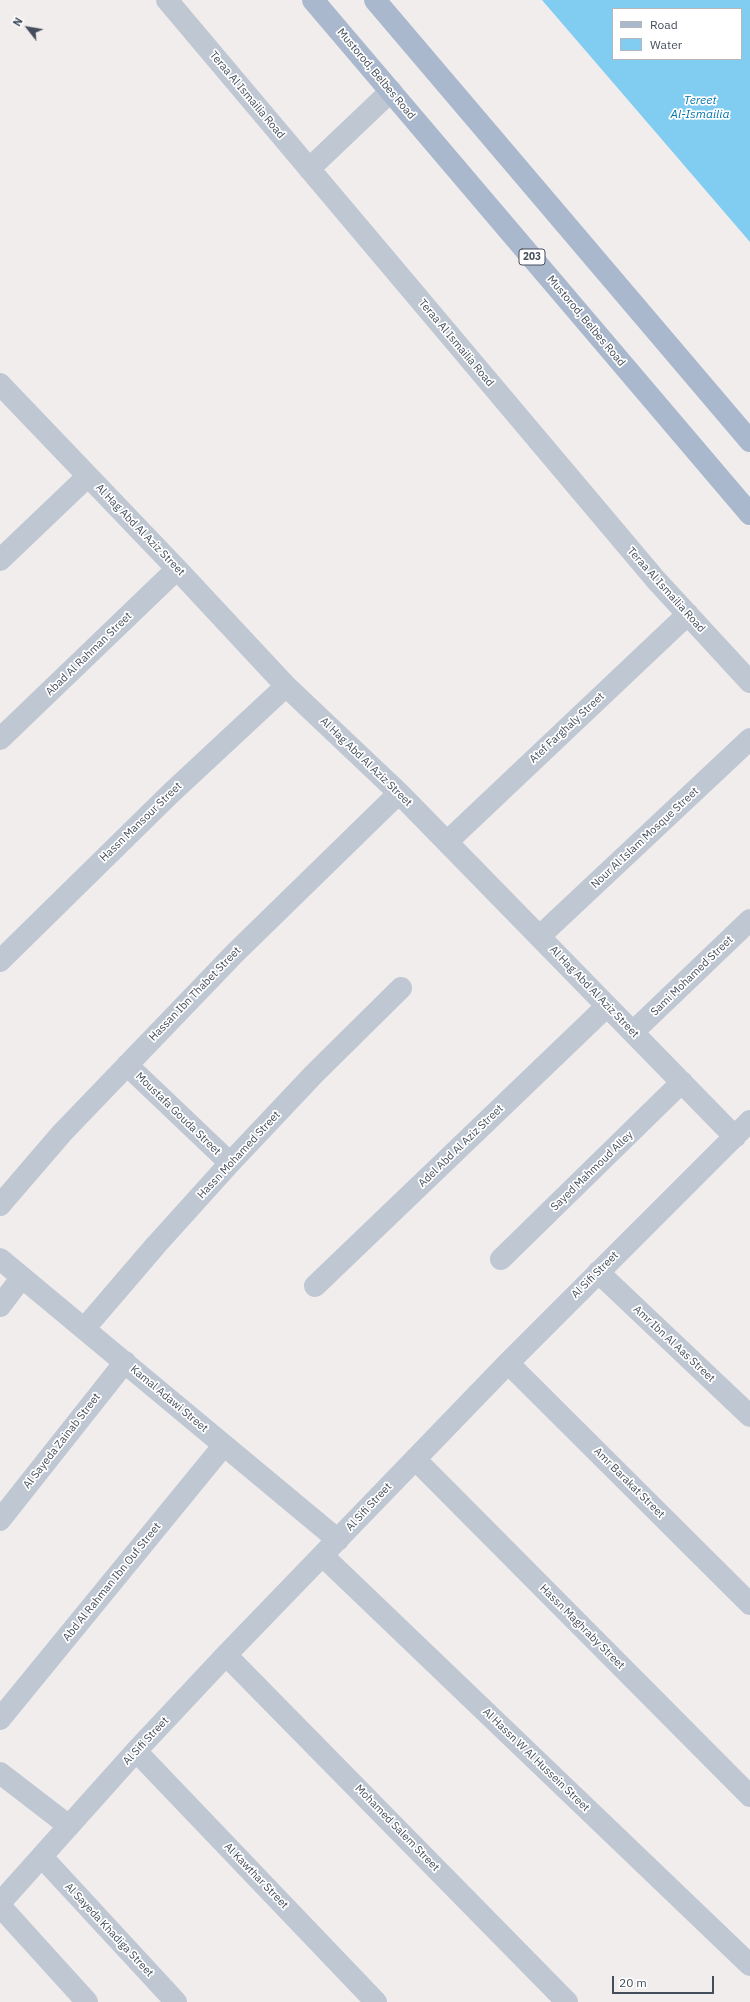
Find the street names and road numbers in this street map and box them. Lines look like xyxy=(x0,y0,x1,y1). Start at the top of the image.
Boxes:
street label: Mustorod, Belbes Road xyxy=(334,26,418,122)
street label: Teraa Al Ismailia Road xyxy=(207,49,287,141)
road number: 203 xyxy=(519,249,545,265)
street label: Mustorod, Belbes Road xyxy=(544,273,628,369)
street label: Teraa Al Ismailia Road xyxy=(416,297,496,389)
street label: Al Hag Abd Al Aziz Street xyxy=(93,481,187,579)
street label: Teraa Al Ismailia Road xyxy=(624,545,708,635)
street label: Abad Al Rahman Street xyxy=(43,609,135,699)
street label: Atef Farghaly Street xyxy=(527,690,607,766)
street label: Al Hag Abd Al Aziz Street xyxy=(317,715,415,809)
street label: Hassn Mansour Street xyxy=(97,779,185,865)
street label: Nour Al Islam Mosque Street xyxy=(589,785,701,891)
street label: Sami Mohamed Street xyxy=(648,933,736,1019)
street label: Al Hag Abd Al Aziz Street xyxy=(547,943,641,1041)
street label: Hassan Ibn Thabet Street xyxy=(146,944,244,1044)
street label: Moustafa Gouda Street xyxy=(133,1070,223,1158)
street label: Adel Abd Al Aziz Street xyxy=(416,1102,506,1190)
street label: Hassn Mohamed Street xyxy=(195,1108,283,1202)
street label: Sayed Mahmoud Alley xyxy=(548,1128,636,1214)
street label: Al Sifi Street xyxy=(569,1249,621,1301)
street label: Amr Ibn Al Aas Street xyxy=(631,1303,717,1385)
street label: Kamal Adawi Street xyxy=(128,1363,210,1435)
street label: Al Sayeda Zainab Street xyxy=(21,1391,103,1491)
street label: Amr Barakat Street xyxy=(591,1445,667,1521)
street label: Al Sifi Street xyxy=(343,1480,395,1534)
street label: Abd Al Rahman Ibn Ouf Street xyxy=(60,1520,164,1644)
street label: Hassn Maghraby Street xyxy=(537,1582,627,1672)
street label: Al Hassn W Al Hussein Street xyxy=(480,1705,592,1815)
street label: Al Sifi Street xyxy=(120,1714,172,1768)
street label: Mohamed Salem Street xyxy=(352,1782,442,1874)
street label: Al Kawthar Street xyxy=(221,1840,291,1912)
street label: Al Sayeda Khadiga Street xyxy=(62,1880,156,1980)

